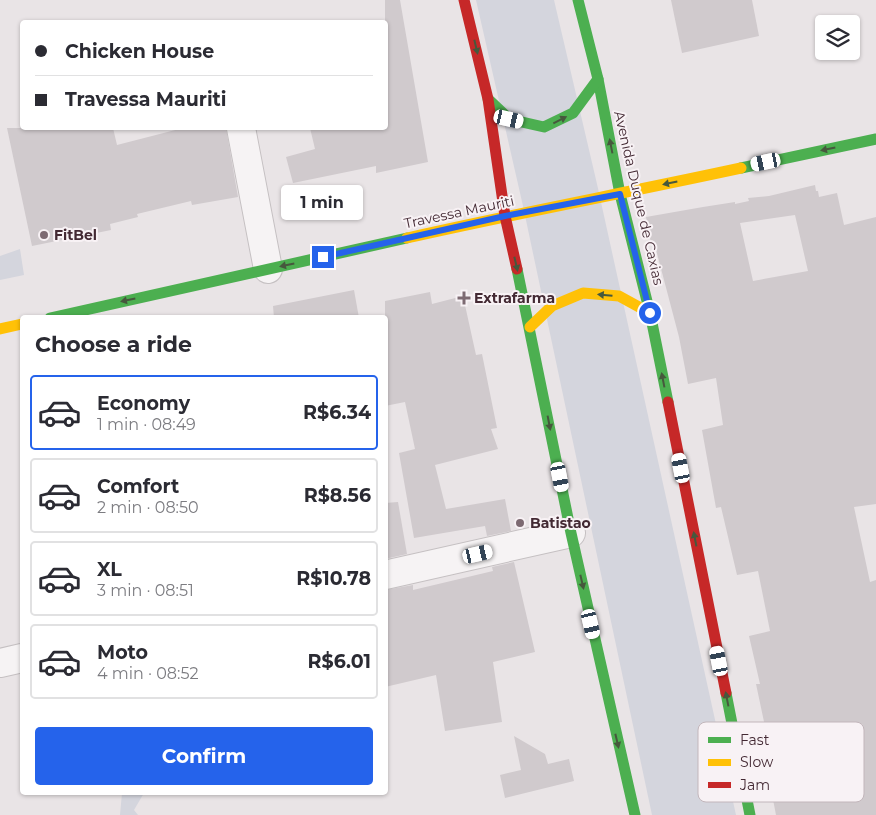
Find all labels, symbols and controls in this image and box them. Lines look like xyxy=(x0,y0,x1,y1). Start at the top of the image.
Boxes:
map controls xyxy=(815,15,860,60)
button: layers xyxy=(815,15,860,60)
text: Chicken House xyxy=(65,40,214,63)
one-way arrow xyxy=(472,40,480,55)
text: Travessa Mauriti xyxy=(65,88,227,111)
car xyxy=(492,108,525,130)
street label: Avenida Duque de Caxias xyxy=(610,109,668,287)
one-way arrow xyxy=(553,115,567,123)
one-way arrow xyxy=(607,139,615,154)
one-way arrow xyxy=(821,145,836,153)
car xyxy=(749,152,782,172)
one-way arrow xyxy=(661,180,677,188)
callout: 1 min xyxy=(282,184,364,220)
street label: Travessa Mauriti xyxy=(402,192,516,232)
text: 1 min xyxy=(300,193,344,212)
place label: FitBel xyxy=(54,226,97,244)
marker: FitBel xyxy=(38,229,50,241)
route end xyxy=(312,246,334,268)
one-way arrow xyxy=(512,256,520,271)
one-way arrow xyxy=(279,261,294,269)
place label: Extrafarma xyxy=(474,289,555,307)
one-way arrow xyxy=(597,291,613,299)
marker: Extrafarma xyxy=(458,292,470,304)
one-way arrow xyxy=(121,296,136,304)
route start xyxy=(639,302,661,324)
text: Choose a ride xyxy=(35,331,192,358)
one-way arrow xyxy=(659,372,667,387)
icon: car xyxy=(37,390,82,435)
text: Economy xyxy=(97,392,190,415)
text: R$6.34 xyxy=(303,401,371,424)
text: 1 min · 08:49 xyxy=(97,415,196,434)
one-way arrow xyxy=(545,415,553,431)
car xyxy=(670,452,691,484)
car xyxy=(549,461,570,493)
icon: car xyxy=(37,473,82,518)
text: Comfort xyxy=(97,475,179,498)
text: R$8.56 xyxy=(304,484,371,507)
text: 2 min · 08:50 xyxy=(97,498,199,517)
place label: Batistao xyxy=(530,514,591,532)
marker: Batistao xyxy=(514,517,526,529)
one-way arrow xyxy=(691,532,699,547)
car xyxy=(461,543,494,565)
icon: car xyxy=(37,556,82,601)
text: XL xyxy=(97,558,122,581)
text: R$10.78 xyxy=(296,567,371,590)
one-way arrow xyxy=(578,575,586,590)
text: 3 min · 08:51 xyxy=(97,581,194,600)
car xyxy=(580,608,601,640)
icon: car xyxy=(37,639,82,684)
text: Moto xyxy=(97,641,148,664)
car xyxy=(708,645,729,677)
text: R$6.01 xyxy=(308,650,371,673)
text: 4 min · 08:52 xyxy=(97,664,199,683)
one-way arrow xyxy=(722,690,730,706)
legend xyxy=(698,722,864,802)
button: Confirm xyxy=(35,727,373,785)
text: Fast xyxy=(740,731,770,749)
one-way arrow xyxy=(614,733,622,749)
text: Slow xyxy=(740,753,774,771)
text: Jam xyxy=(739,776,770,794)

